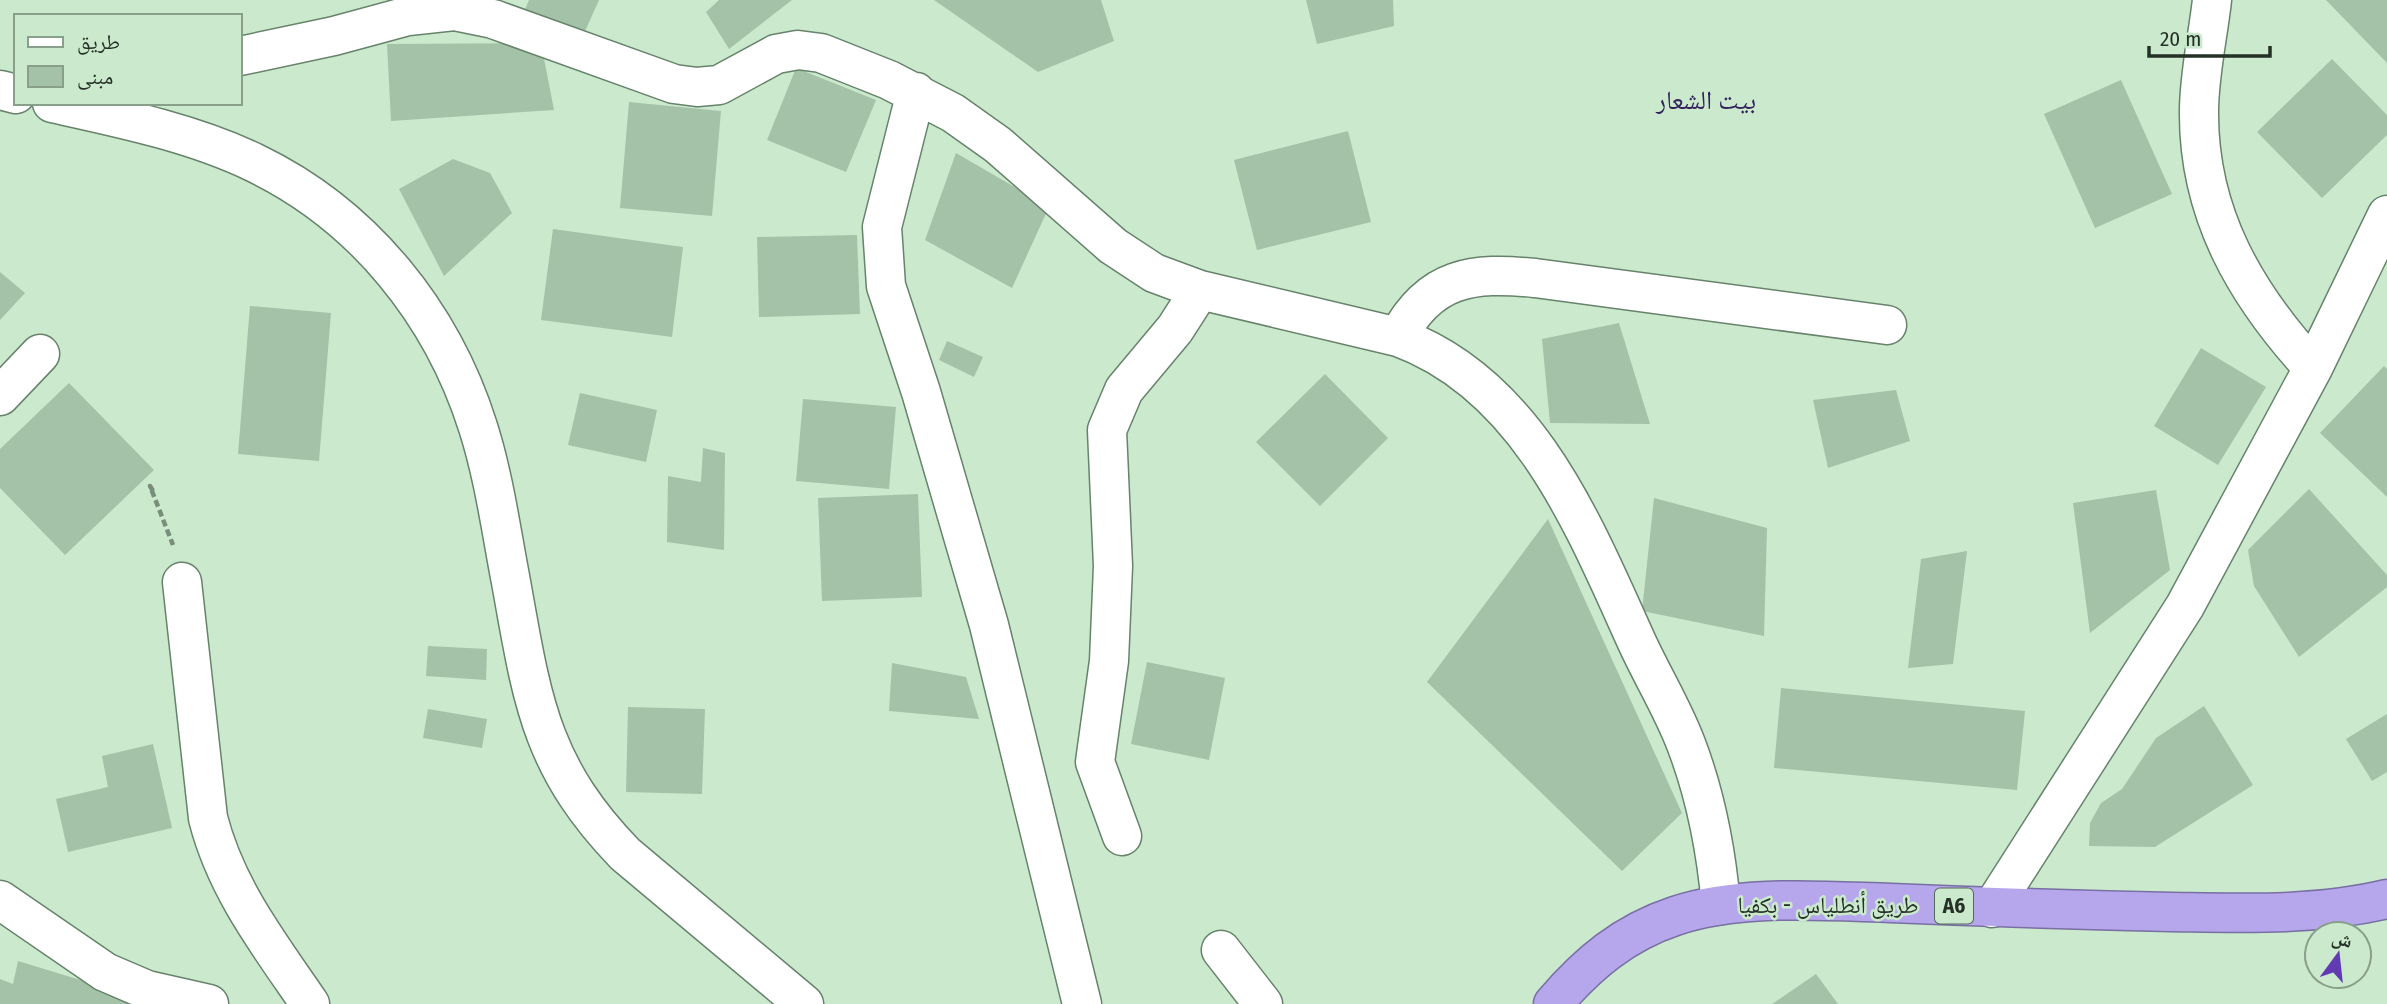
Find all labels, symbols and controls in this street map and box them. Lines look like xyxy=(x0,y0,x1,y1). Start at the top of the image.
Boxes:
legend xyxy=(14,14,242,105)
scale bar xyxy=(2149,14,2270,58)
text: 20 m xyxy=(2160,26,2201,52)
text: طريق xyxy=(77,29,120,55)
text: مبنى xyxy=(77,64,113,90)
district label: بيت الشعار xyxy=(1655,85,1756,116)
road number: A6 xyxy=(1935,888,1973,923)
street label: طريق أنطلياس - بكفيا xyxy=(1737,891,1919,919)
north arrow xyxy=(2303,920,2373,990)
text: ش xyxy=(2330,925,2355,953)

